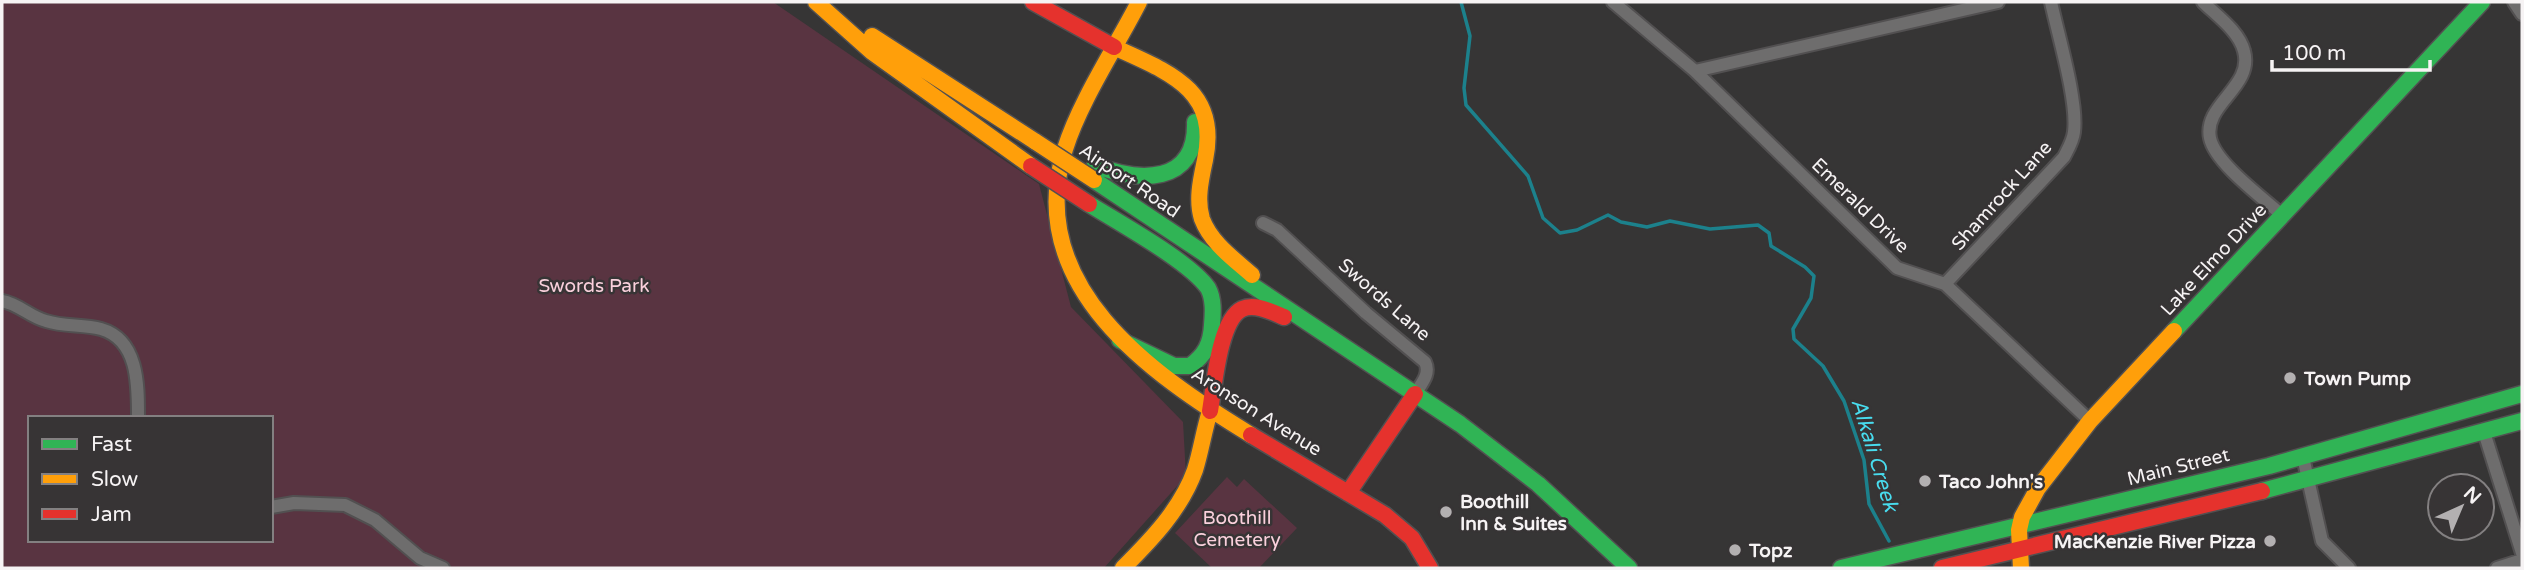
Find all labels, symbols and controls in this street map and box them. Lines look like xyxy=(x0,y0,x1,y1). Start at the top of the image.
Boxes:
scale bar xyxy=(2272,28,2430,72)
text: 100 m xyxy=(2282,41,2346,66)
street label: Shamrock Lane xyxy=(1947,137,2056,255)
street label: Airport Road xyxy=(1075,139,1184,223)
street label: Emerald Drive xyxy=(1807,154,1913,258)
street label: Lake Elmo Drive xyxy=(2156,199,2271,320)
street label: Swords Lane xyxy=(1334,254,1435,346)
park label: Swords Park xyxy=(538,275,650,297)
street label: Aronson Avenue xyxy=(1187,363,1326,461)
place label: Town Pump xyxy=(2303,368,2411,391)
marker: Town Pump xyxy=(2282,370,2298,386)
water label: Alkali Creek xyxy=(1845,395,1904,516)
legend xyxy=(28,416,273,542)
text: Fast xyxy=(91,432,132,457)
street label: Main Street xyxy=(2125,444,2232,490)
text: Slow xyxy=(91,467,139,492)
place label: Taco John's xyxy=(1938,471,2043,493)
north arrow xyxy=(2426,472,2496,542)
marker: Taco John's xyxy=(1917,473,1933,489)
text: N xyxy=(2459,482,2485,509)
place label: Boothill Inn & Suites xyxy=(1460,491,1567,535)
text: Jam xyxy=(91,502,132,527)
marker: Boothill Inn & Suites xyxy=(1438,504,1454,520)
park label: Boothill Cemetery xyxy=(1193,507,1281,551)
place label: MacKenzie River Pizza xyxy=(2054,531,2256,553)
marker: MacKenzie River Pizza xyxy=(2262,533,2278,549)
place label: Topz xyxy=(1748,540,1793,563)
marker: Topz xyxy=(1727,542,1743,558)

